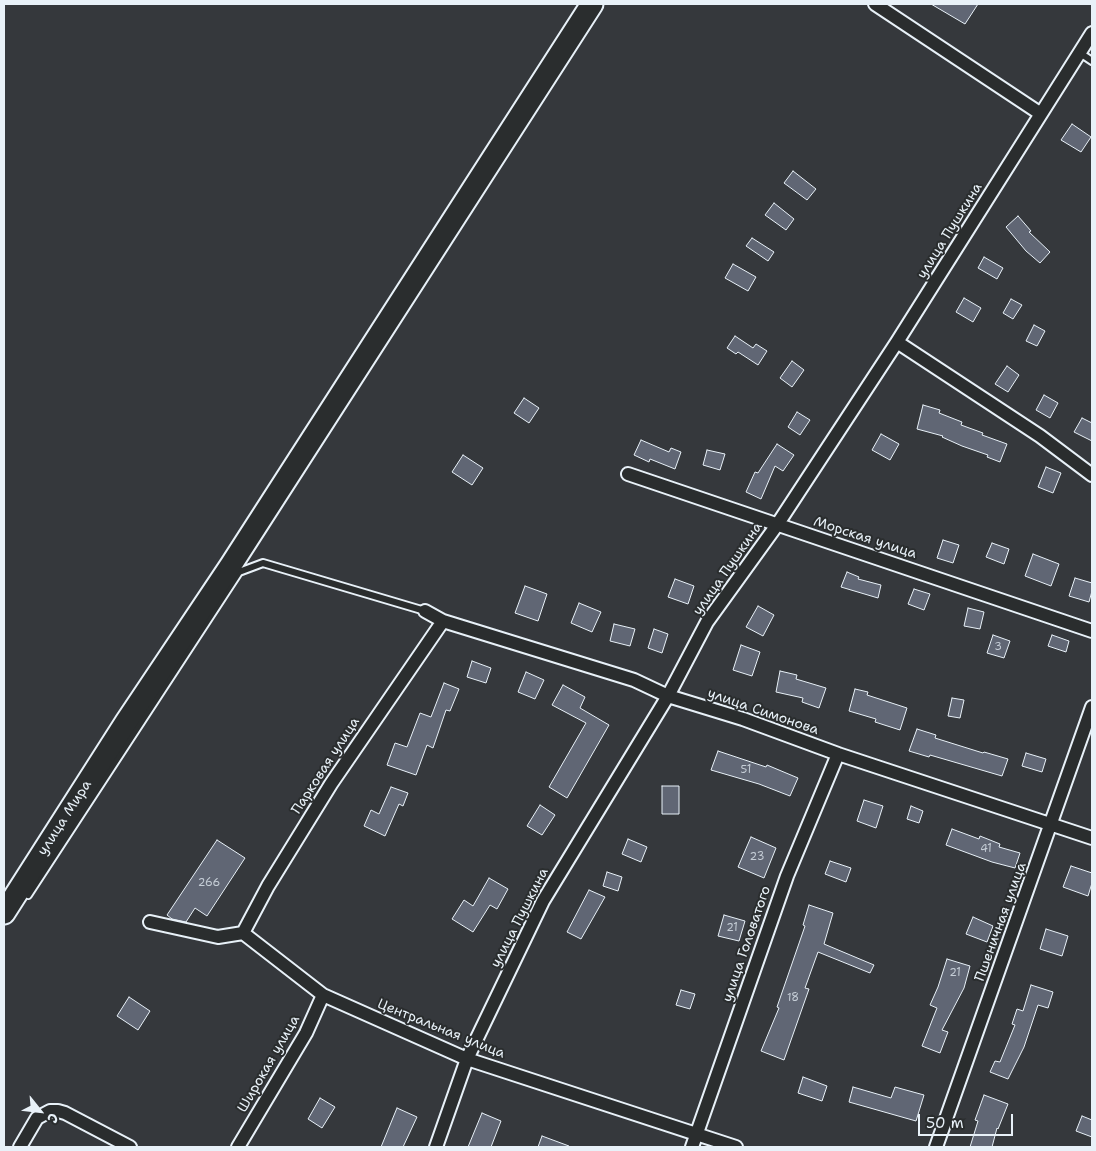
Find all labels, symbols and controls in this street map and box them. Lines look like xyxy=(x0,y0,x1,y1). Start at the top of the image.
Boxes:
street label: улица Пушкина xyxy=(914,180,986,282)
street label: Морская улица xyxy=(811,513,919,563)
street label: улица Пушкина xyxy=(690,519,766,619)
house number: 3 xyxy=(994,640,1002,654)
street label: улица Симонова xyxy=(705,685,821,739)
street label: Парковая улица xyxy=(288,714,364,818)
house number: 51 xyxy=(741,763,751,777)
street label: улица Мира xyxy=(34,777,96,859)
house number: 41 xyxy=(980,842,992,856)
house number: 23 xyxy=(750,850,764,864)
street label: Пшеничная улица xyxy=(972,860,1030,984)
street label: улица Пушкина xyxy=(488,865,552,971)
house number: 266 xyxy=(198,876,220,890)
street label: улица Головатого xyxy=(719,884,775,1004)
house number: 21 xyxy=(726,921,738,935)
house number: 21 xyxy=(949,966,961,980)
house number: 18 xyxy=(787,991,799,1005)
street label: Центральная улица xyxy=(375,996,507,1062)
street label: Широкая улица xyxy=(234,1012,304,1116)
north arrow xyxy=(15,1086,65,1136)
scale bar xyxy=(921,1104,1016,1136)
text: С xyxy=(43,1110,63,1126)
text: 50 m xyxy=(926,1113,964,1133)

